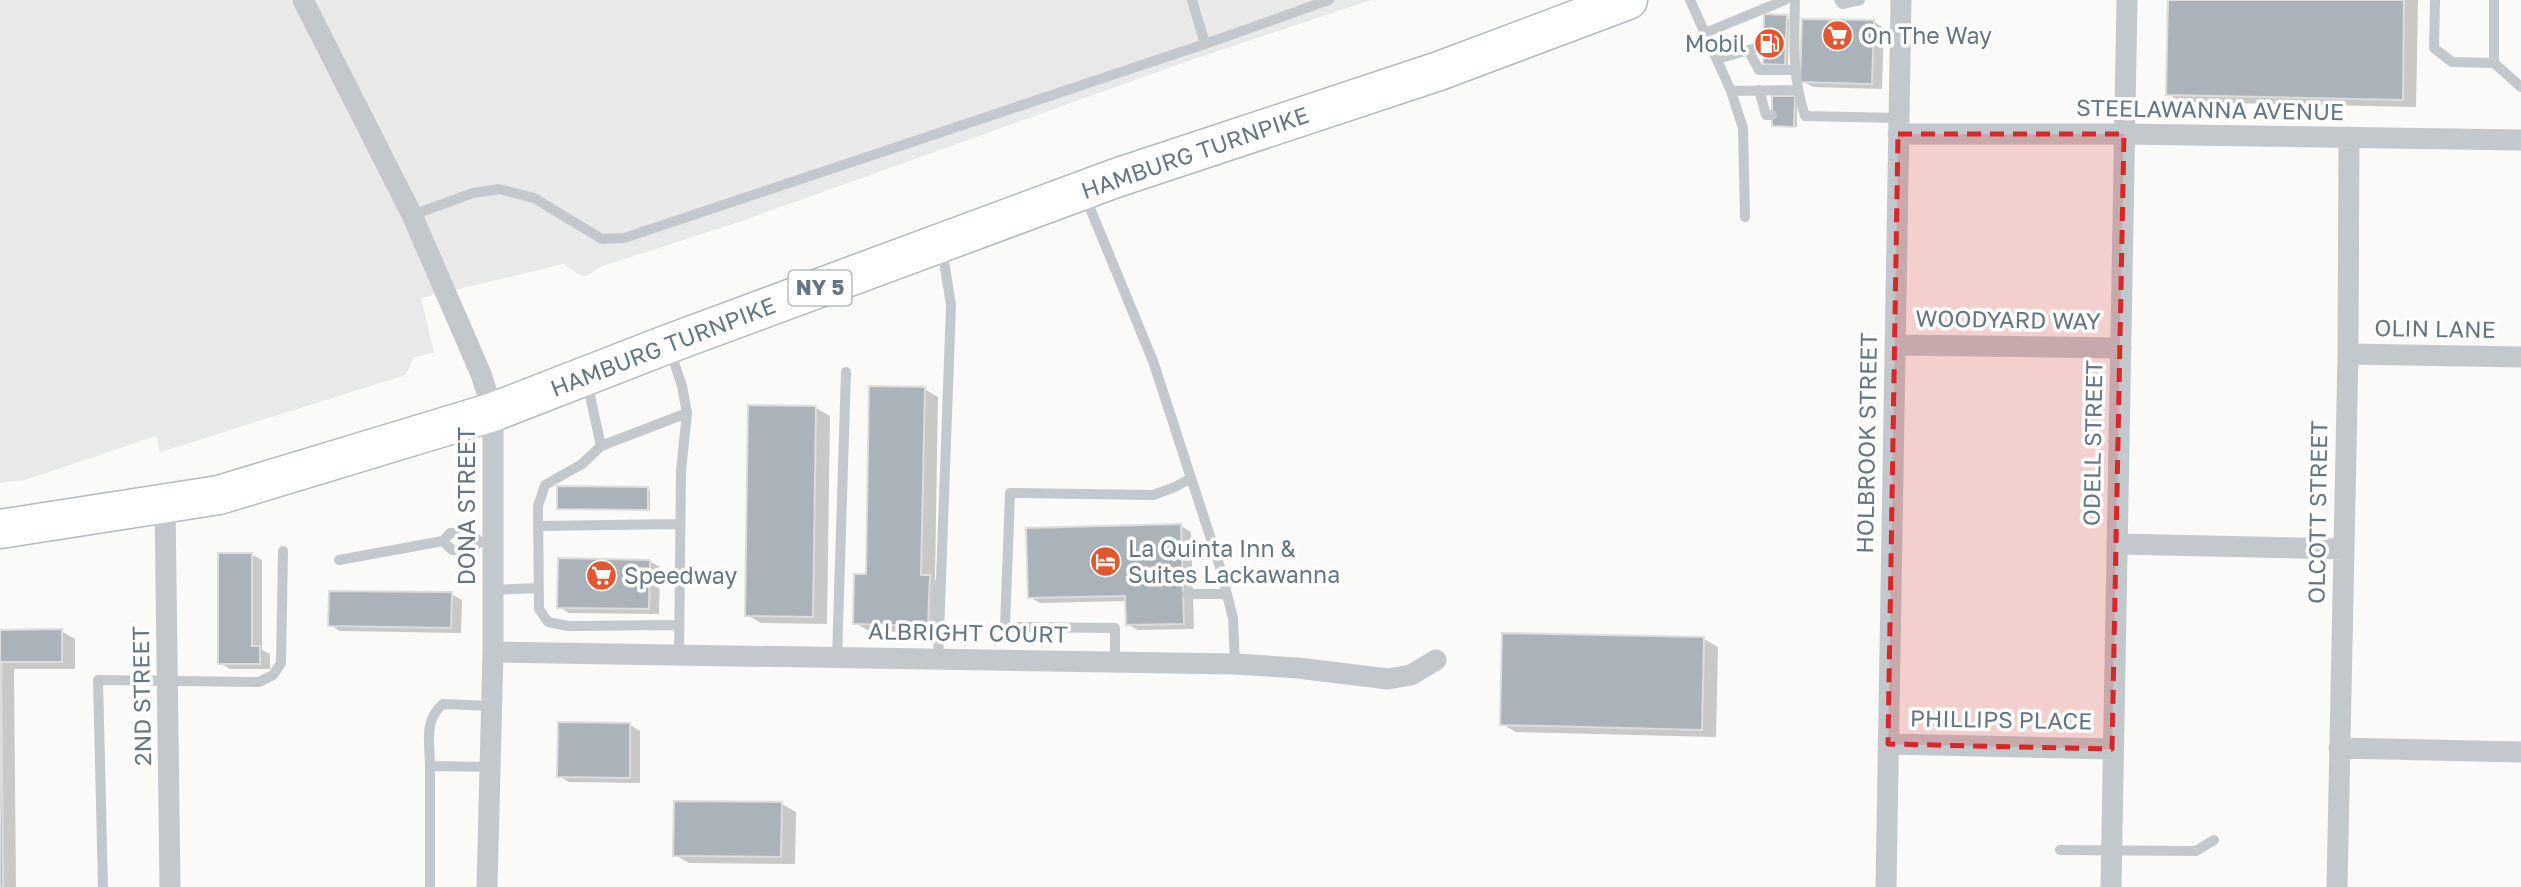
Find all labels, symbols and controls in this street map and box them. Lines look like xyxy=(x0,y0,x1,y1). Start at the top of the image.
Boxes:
supermarket icon: On The Way xyxy=(1821,19,1855,53)
place label: On The Way xyxy=(1861,21,1992,49)
fuel station icon: Mobil xyxy=(1752,27,1786,61)
place label: Mobil xyxy=(1685,29,1746,57)
street label: STEELAWANNA AVENUE xyxy=(2076,93,2344,125)
street label: HAMBURG TURNPIKE xyxy=(1077,100,1312,204)
road number: NY 5 xyxy=(788,270,852,306)
street label: HAMBURG TURNPIKE xyxy=(546,290,779,402)
street label: WOODYARD WAY xyxy=(1915,303,2101,335)
street label: OLIN LANE xyxy=(2374,313,2496,343)
street label: HOLBROOK STREET xyxy=(1850,332,1882,554)
street label: ODELL STREET xyxy=(2077,360,2107,526)
street label: OLCOTT STREET xyxy=(2301,420,2333,604)
street label: DONA STREET xyxy=(452,427,480,585)
place label: La Quinta Inn & Suites Lackawanna xyxy=(1128,534,1340,588)
hotel icon: La Quinta Inn & Suites Lackawanna xyxy=(1088,545,1122,579)
supermarket icon: Speedway xyxy=(584,559,618,593)
place label: Speedway xyxy=(624,561,737,589)
street label: ALBRIGHT COURT xyxy=(868,616,1068,648)
street label: 2ND STREET xyxy=(126,626,156,766)
street label: PHILLIPS PLACE xyxy=(1910,703,2092,735)

